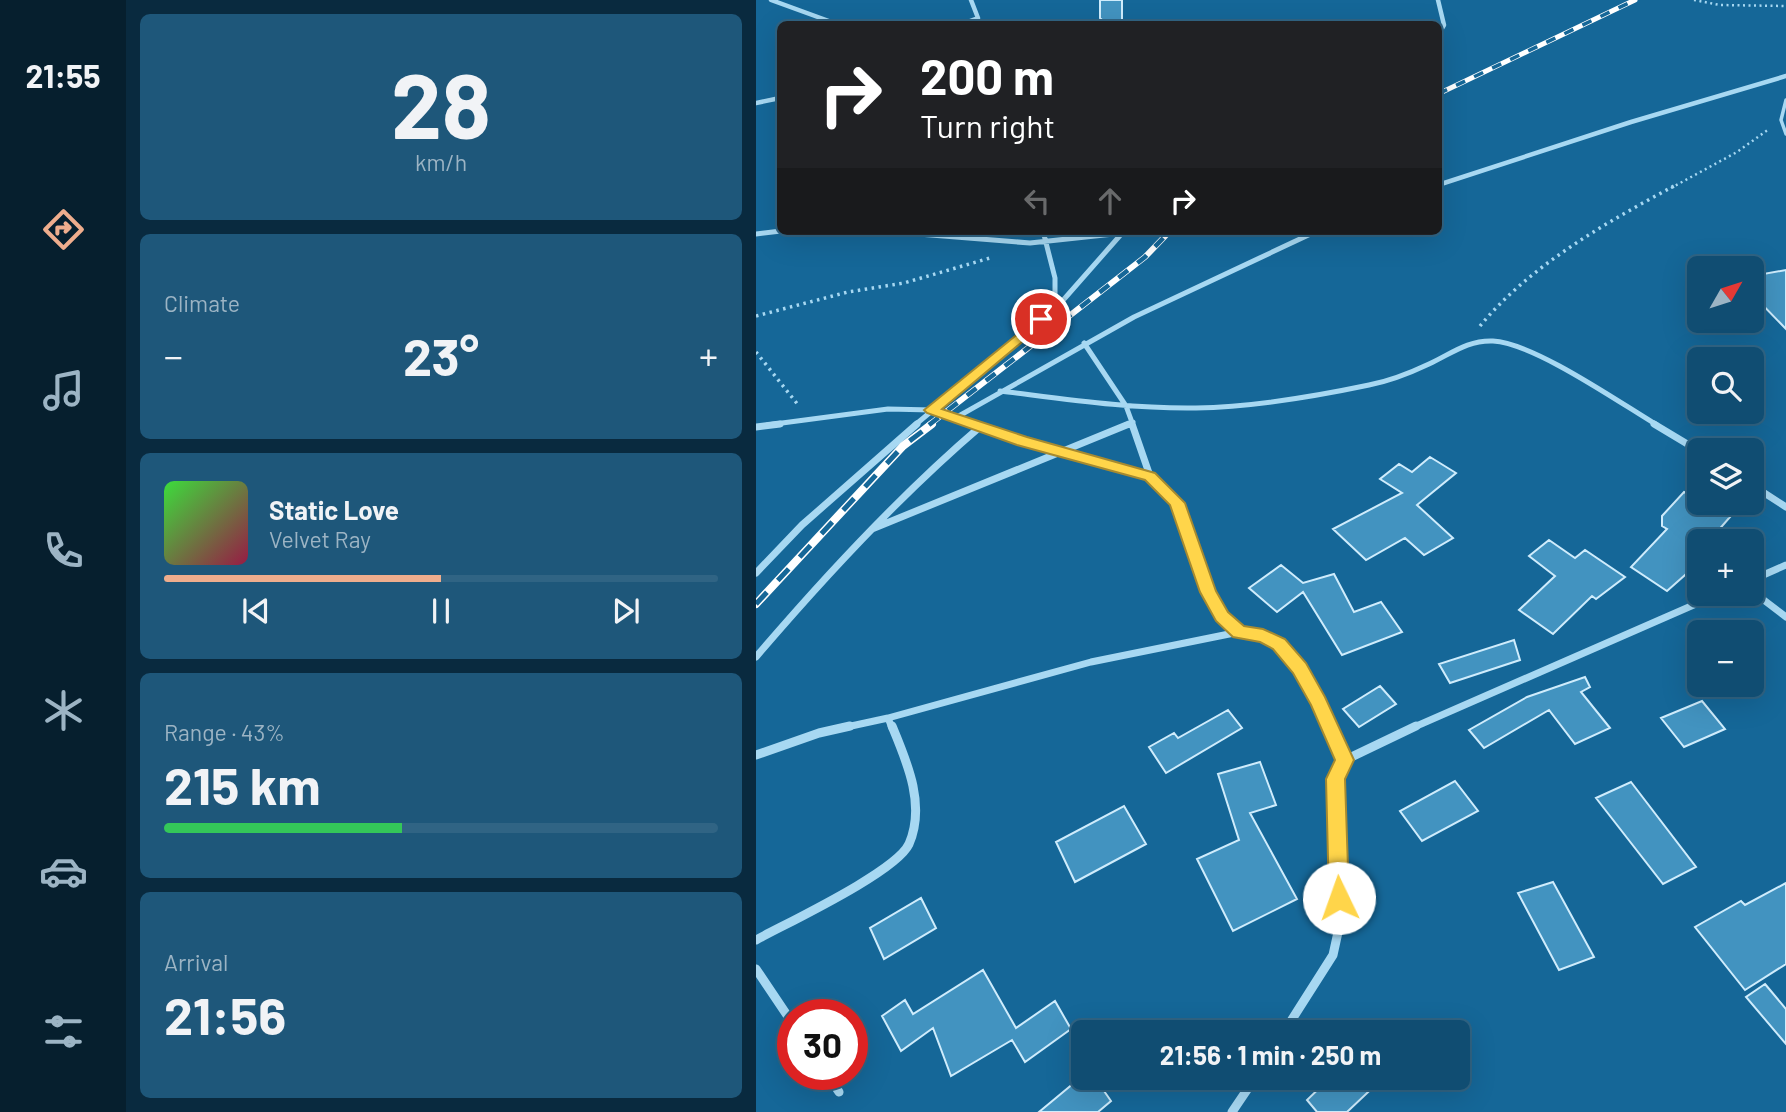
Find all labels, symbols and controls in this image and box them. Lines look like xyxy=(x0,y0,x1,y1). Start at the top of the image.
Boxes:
text: 200 m xyxy=(920,46,1054,105)
text: 28 xyxy=(391,48,491,157)
icon: right xyxy=(805,49,896,140)
text: 21:55 xyxy=(25,56,101,94)
text: Turn right xyxy=(920,106,1055,144)
text: km/h xyxy=(415,148,467,176)
icon: left xyxy=(1018,182,1056,220)
icon: ahead xyxy=(1091,182,1129,220)
icon: right xyxy=(1164,182,1202,220)
icon: directions xyxy=(39,205,88,254)
north arrow xyxy=(1687,256,1764,332)
map controls xyxy=(1687,256,1764,697)
text: Climate xyxy=(164,289,240,317)
pin xyxy=(1011,289,1071,349)
icon: arrive xyxy=(1022,300,1060,338)
text: 23° xyxy=(403,324,479,386)
text: − xyxy=(164,332,183,378)
text: + xyxy=(699,332,718,378)
button: search xyxy=(1687,347,1764,424)
icon: music xyxy=(39,366,88,415)
button: layers xyxy=(1687,438,1764,515)
text: Static Love xyxy=(269,494,399,525)
text: Velvet Ray xyxy=(269,525,371,553)
icon: phone xyxy=(39,526,88,575)
button: + xyxy=(1687,529,1764,606)
icon: previous xyxy=(237,592,275,630)
icon: pause xyxy=(422,592,460,630)
icon: next xyxy=(607,592,645,630)
button: − xyxy=(1687,620,1764,697)
icon: climate xyxy=(39,686,88,735)
text: Range · 43% xyxy=(164,718,285,746)
text: 215 km xyxy=(164,753,321,815)
icon: car xyxy=(39,847,88,896)
position arrow xyxy=(1302,861,1376,935)
text: Arrival xyxy=(164,948,228,976)
text: 21:56 xyxy=(164,983,286,1045)
speed limit sign: 30 xyxy=(777,999,868,1090)
icon: filters xyxy=(39,1007,88,1056)
text: 21:56 · 1 min · 250 m xyxy=(1160,1039,1381,1070)

